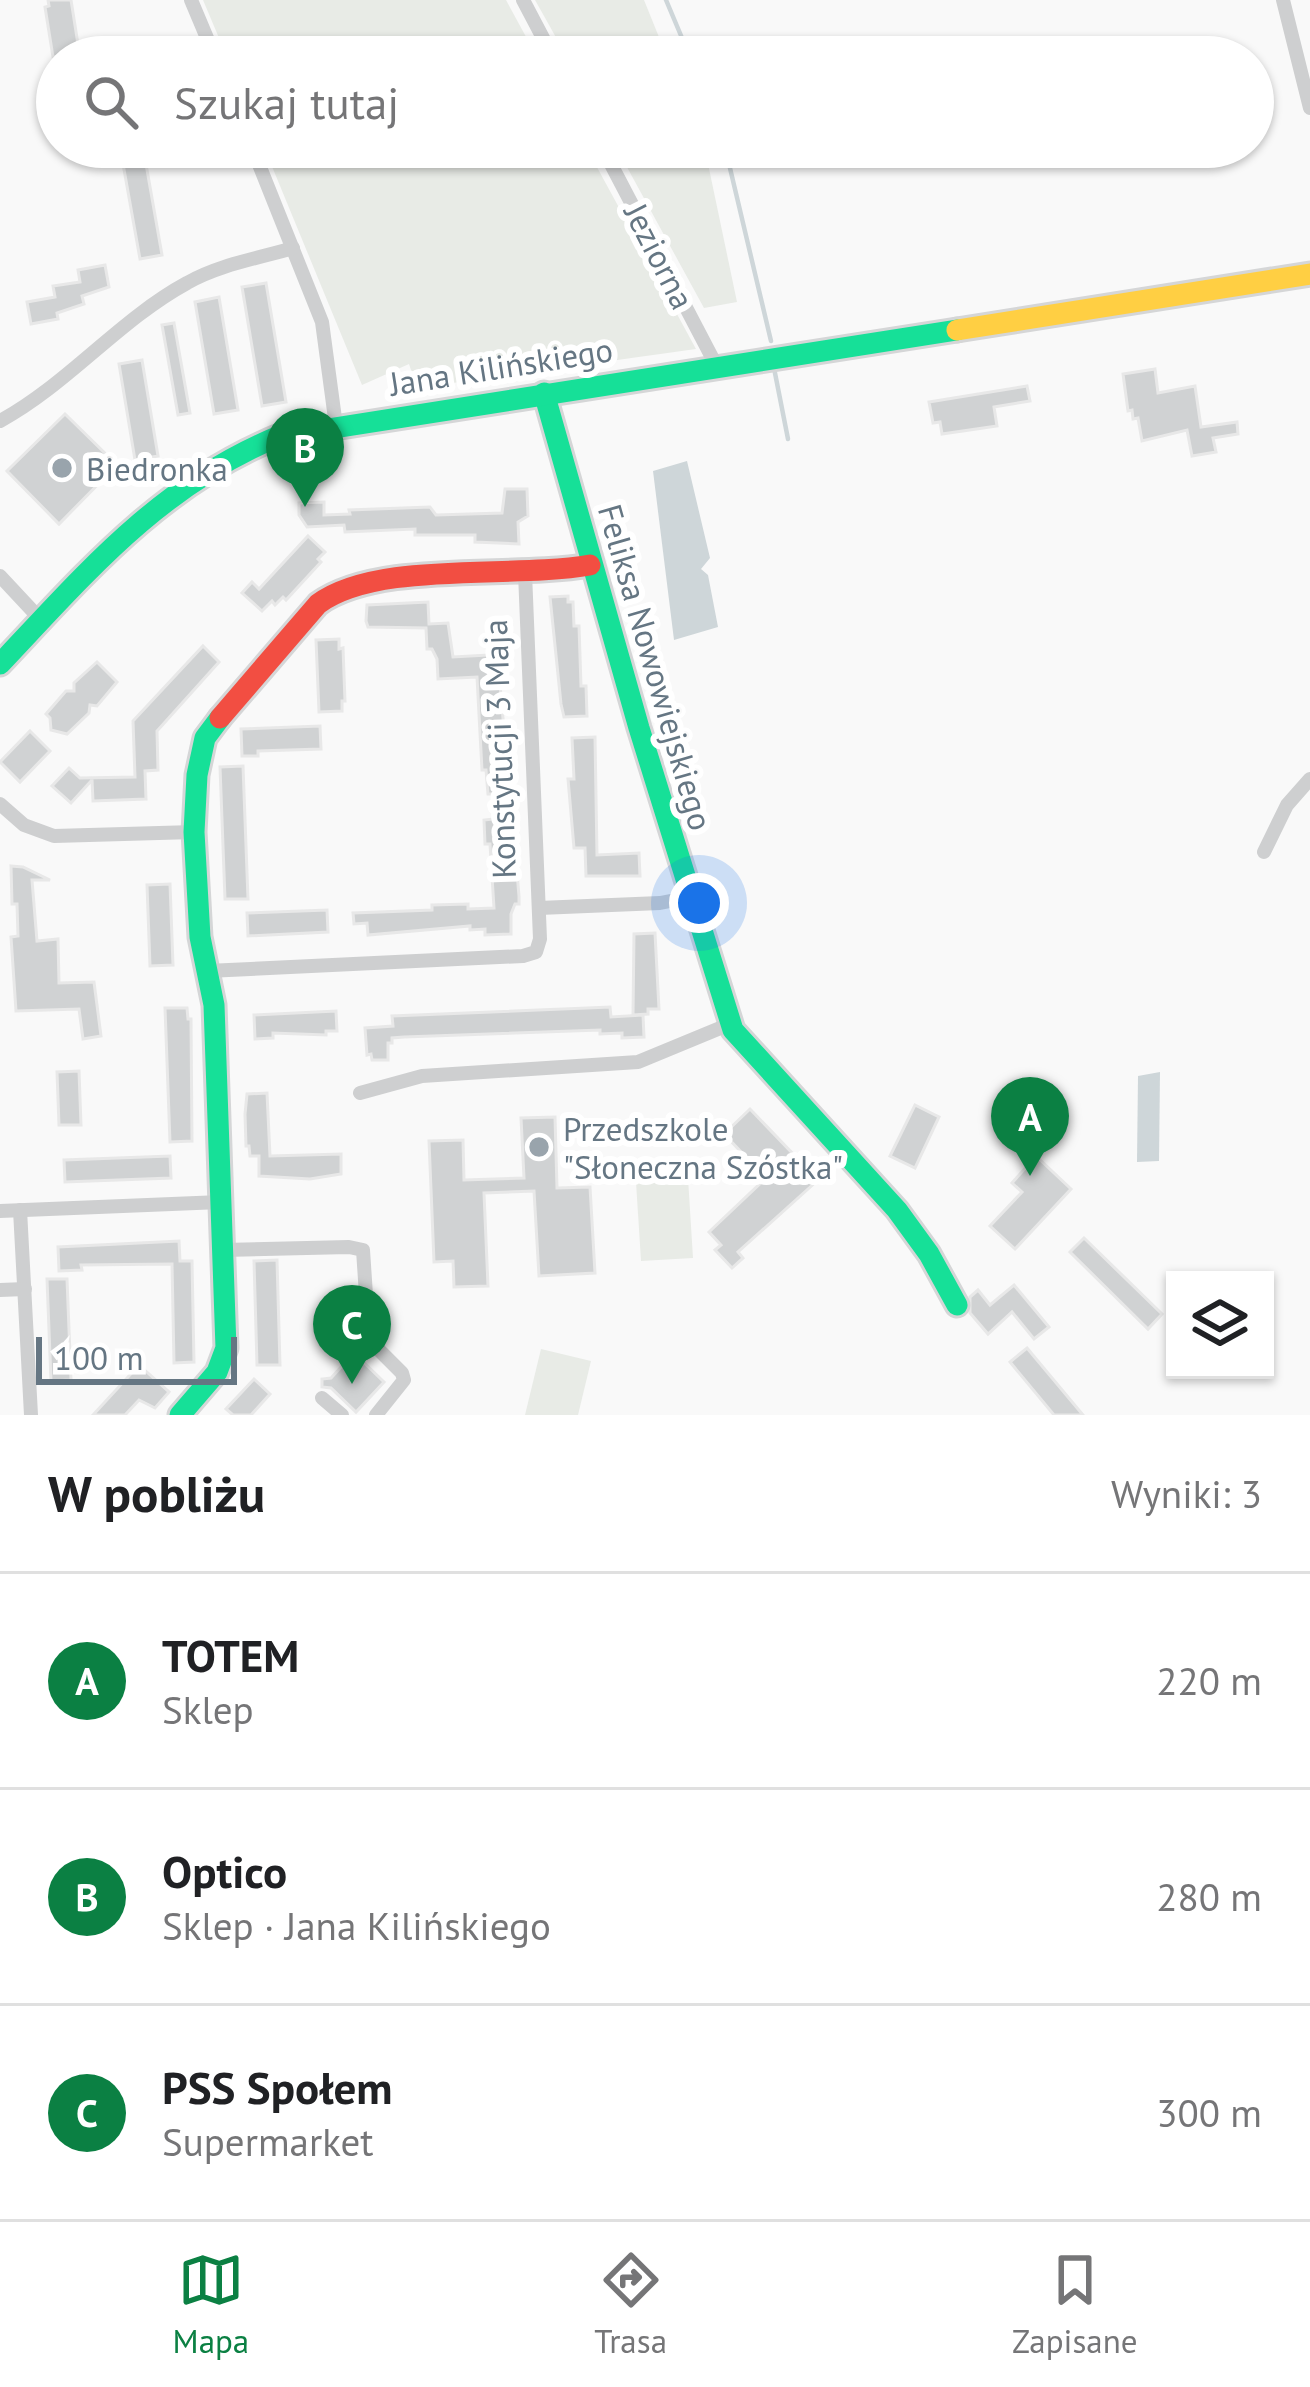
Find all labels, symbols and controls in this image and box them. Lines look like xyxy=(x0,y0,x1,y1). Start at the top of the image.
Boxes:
search box xyxy=(36,36,1274,168)
icon: search xyxy=(78,69,144,135)
text: Szukaj tutaj xyxy=(174,73,399,131)
street label: Jeziorna xyxy=(614,194,705,316)
street label: Jana Kilińskiego xyxy=(385,327,616,405)
pin: B xyxy=(266,408,344,507)
place label: Biedronka xyxy=(86,447,228,490)
marker: Biedronka xyxy=(49,455,75,481)
street label: Feliksa Nowowiejskiego xyxy=(589,499,723,835)
street label: Konstytucji 3 Maja xyxy=(473,619,525,879)
your location xyxy=(669,873,729,933)
pin: A xyxy=(991,1077,1069,1176)
place label: Przedszkole "Słoneczna Szóstka" xyxy=(563,1107,843,1188)
marker: Przedszkole "Słoneczna Szóstka" xyxy=(526,1134,552,1160)
map controls xyxy=(1166,1271,1274,1379)
button: layers xyxy=(1166,1271,1274,1379)
pin: C xyxy=(313,1285,391,1384)
scale bar xyxy=(36,1331,237,1384)
text: 100 m xyxy=(54,1336,144,1379)
text: W pobliżu xyxy=(48,1460,265,1526)
text: Wyniki: 3 xyxy=(1111,1468,1262,1519)
text: TOTEM xyxy=(162,1626,299,1684)
text: A xyxy=(75,1655,99,1706)
text: 220 m xyxy=(1156,1655,1262,1706)
text: Sklep xyxy=(162,1684,254,1735)
text: Optico xyxy=(162,1842,287,1900)
text: B xyxy=(75,1871,99,1922)
text: 280 m xyxy=(1156,1871,1262,1922)
text: Sklep · Jana Kilińskiego xyxy=(162,1900,551,1951)
text: PSS Społem xyxy=(162,2058,393,2116)
text: C xyxy=(76,2087,98,2138)
text: 300 m xyxy=(1156,2087,1262,2138)
text: Supermarket xyxy=(162,2116,373,2167)
tab: Mapa xyxy=(173,2247,249,2362)
tab: Trasa xyxy=(594,2247,667,2362)
tab: Zapisane xyxy=(1012,2247,1137,2362)

